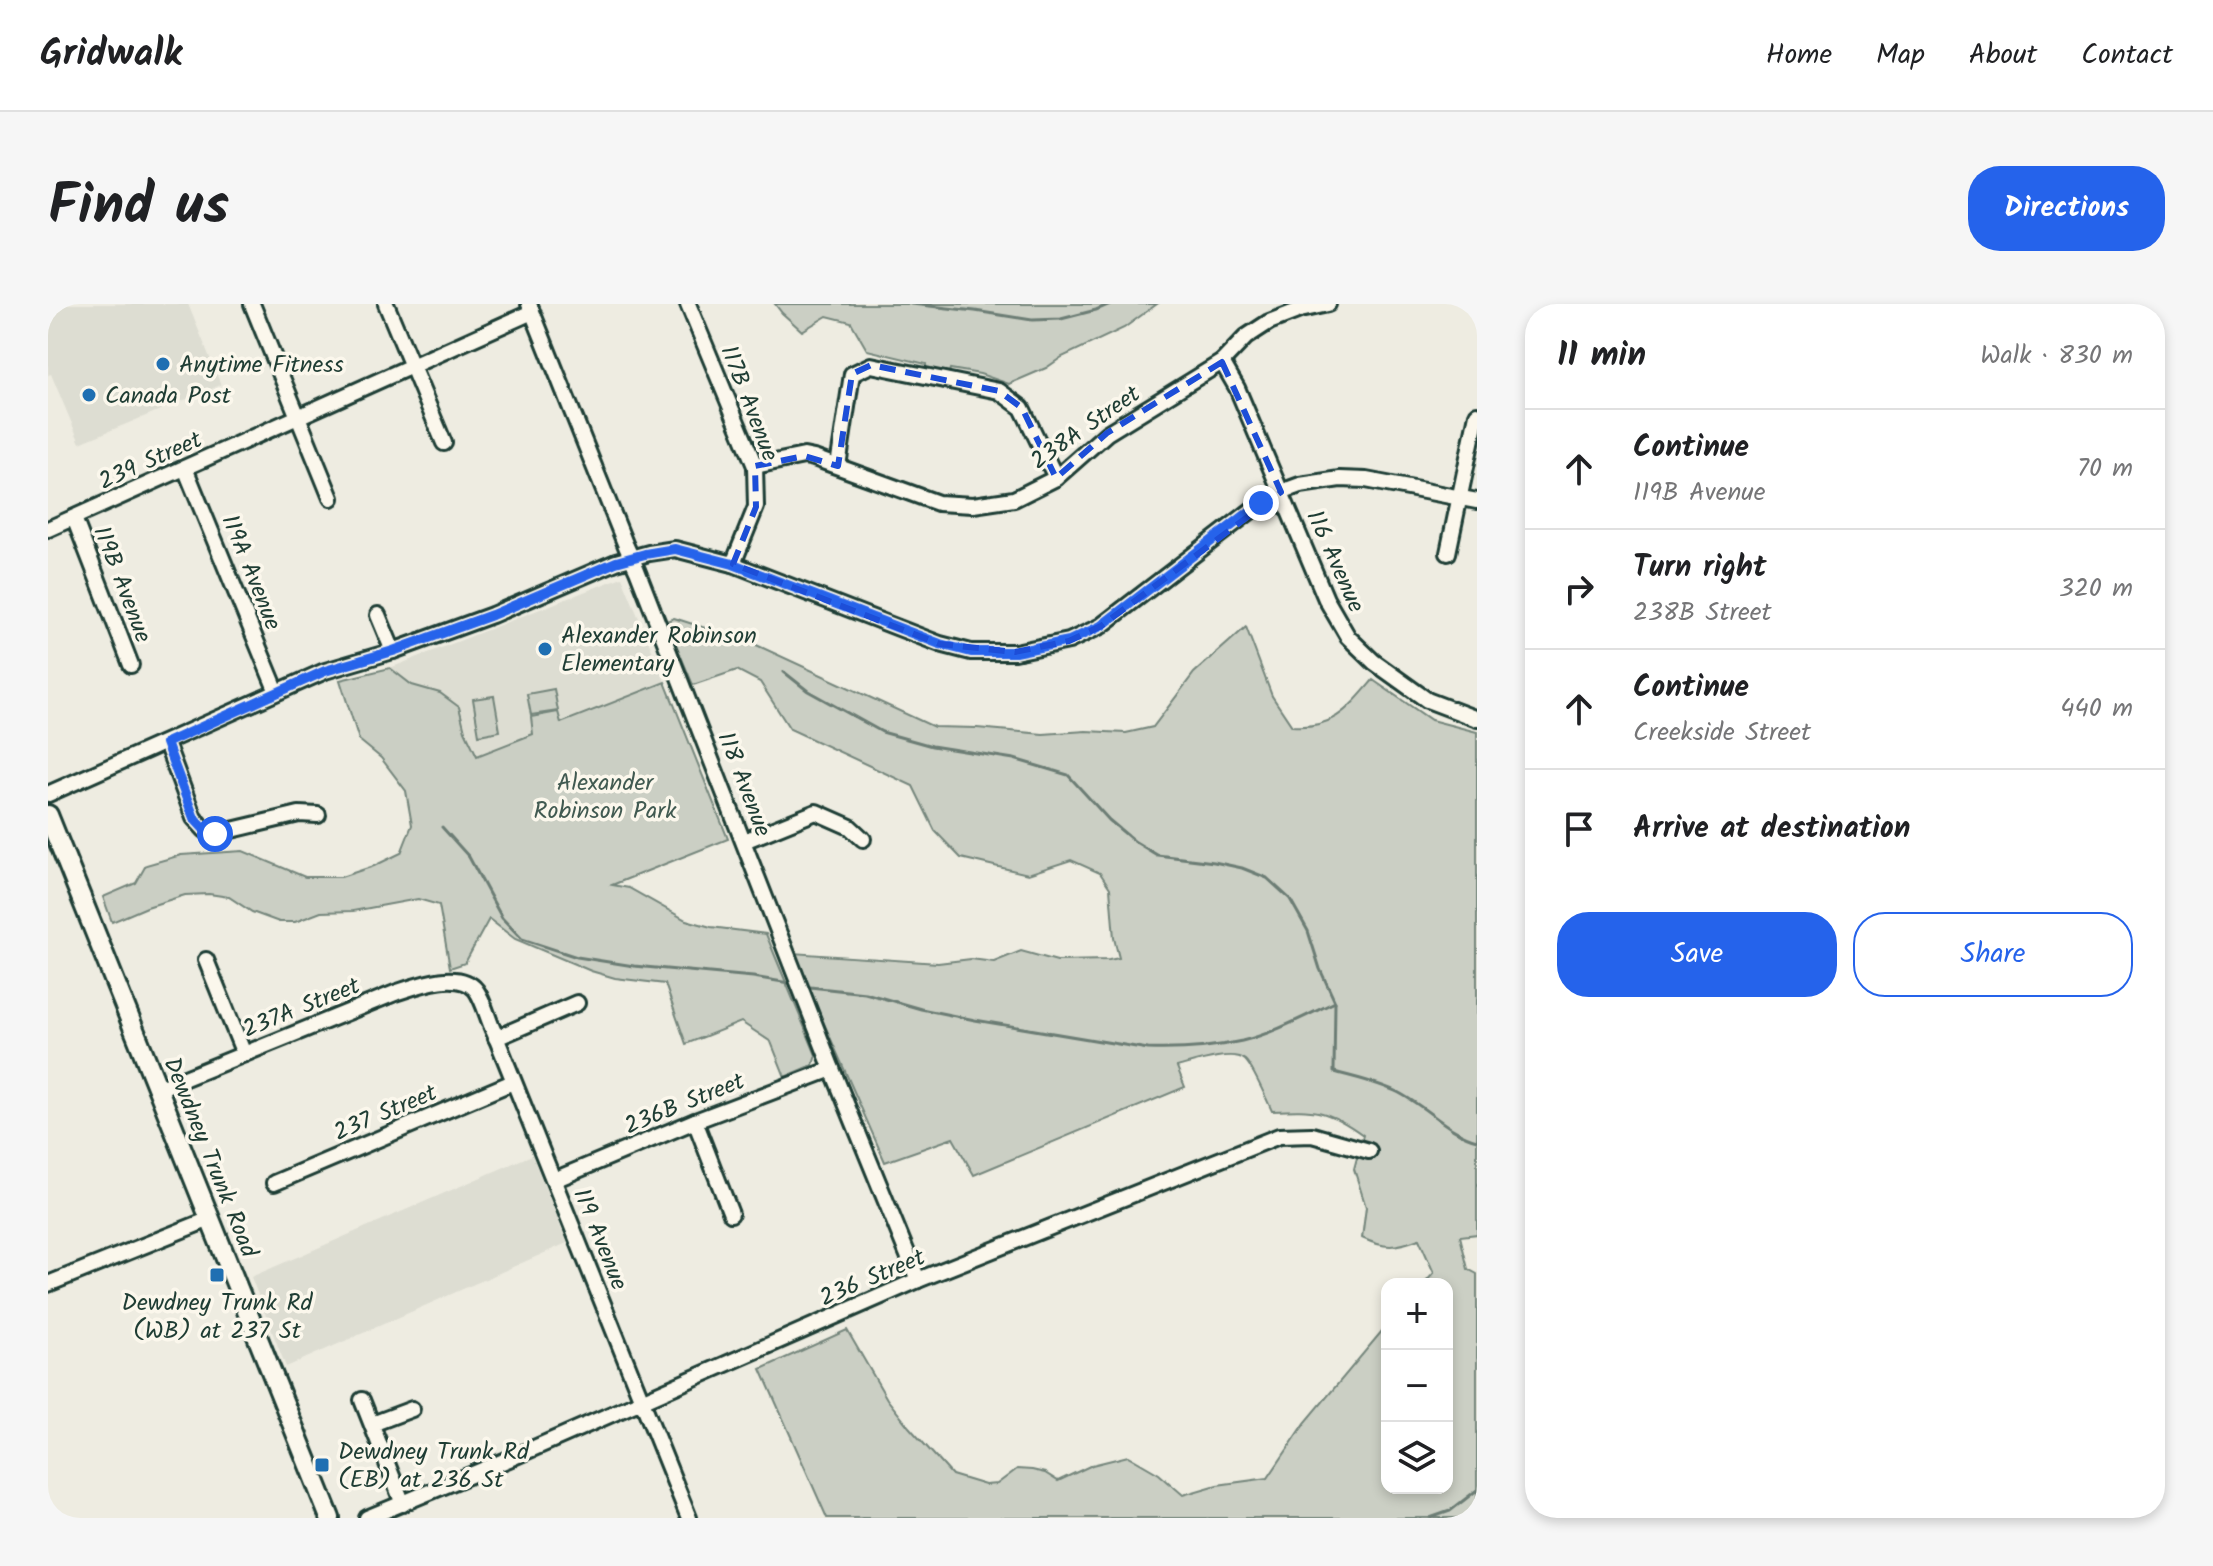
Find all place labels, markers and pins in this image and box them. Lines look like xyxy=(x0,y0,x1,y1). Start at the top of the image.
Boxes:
place label: Anytime Fitness xyxy=(179,346,344,385)
marker: Anytime Fitness xyxy=(154,355,172,373)
place label: Canada Post xyxy=(105,377,232,416)
marker: Canada Post xyxy=(80,386,98,404)
place label: Alexander Robinson Elementary xyxy=(561,617,757,684)
marker: Alexander Robinson Elementary xyxy=(536,640,554,658)
marker: Dewdney Trunk Rd (WB) at 237 St xyxy=(208,1266,226,1284)
place label: Dewdney Trunk Rd (WB) at 237 St xyxy=(122,1284,313,1351)
place label: Dewdney Trunk Rd (EB) at 236 St xyxy=(338,1433,530,1500)
marker: Dewdney Trunk Rd (EB) at 236 St xyxy=(313,1456,331,1474)

